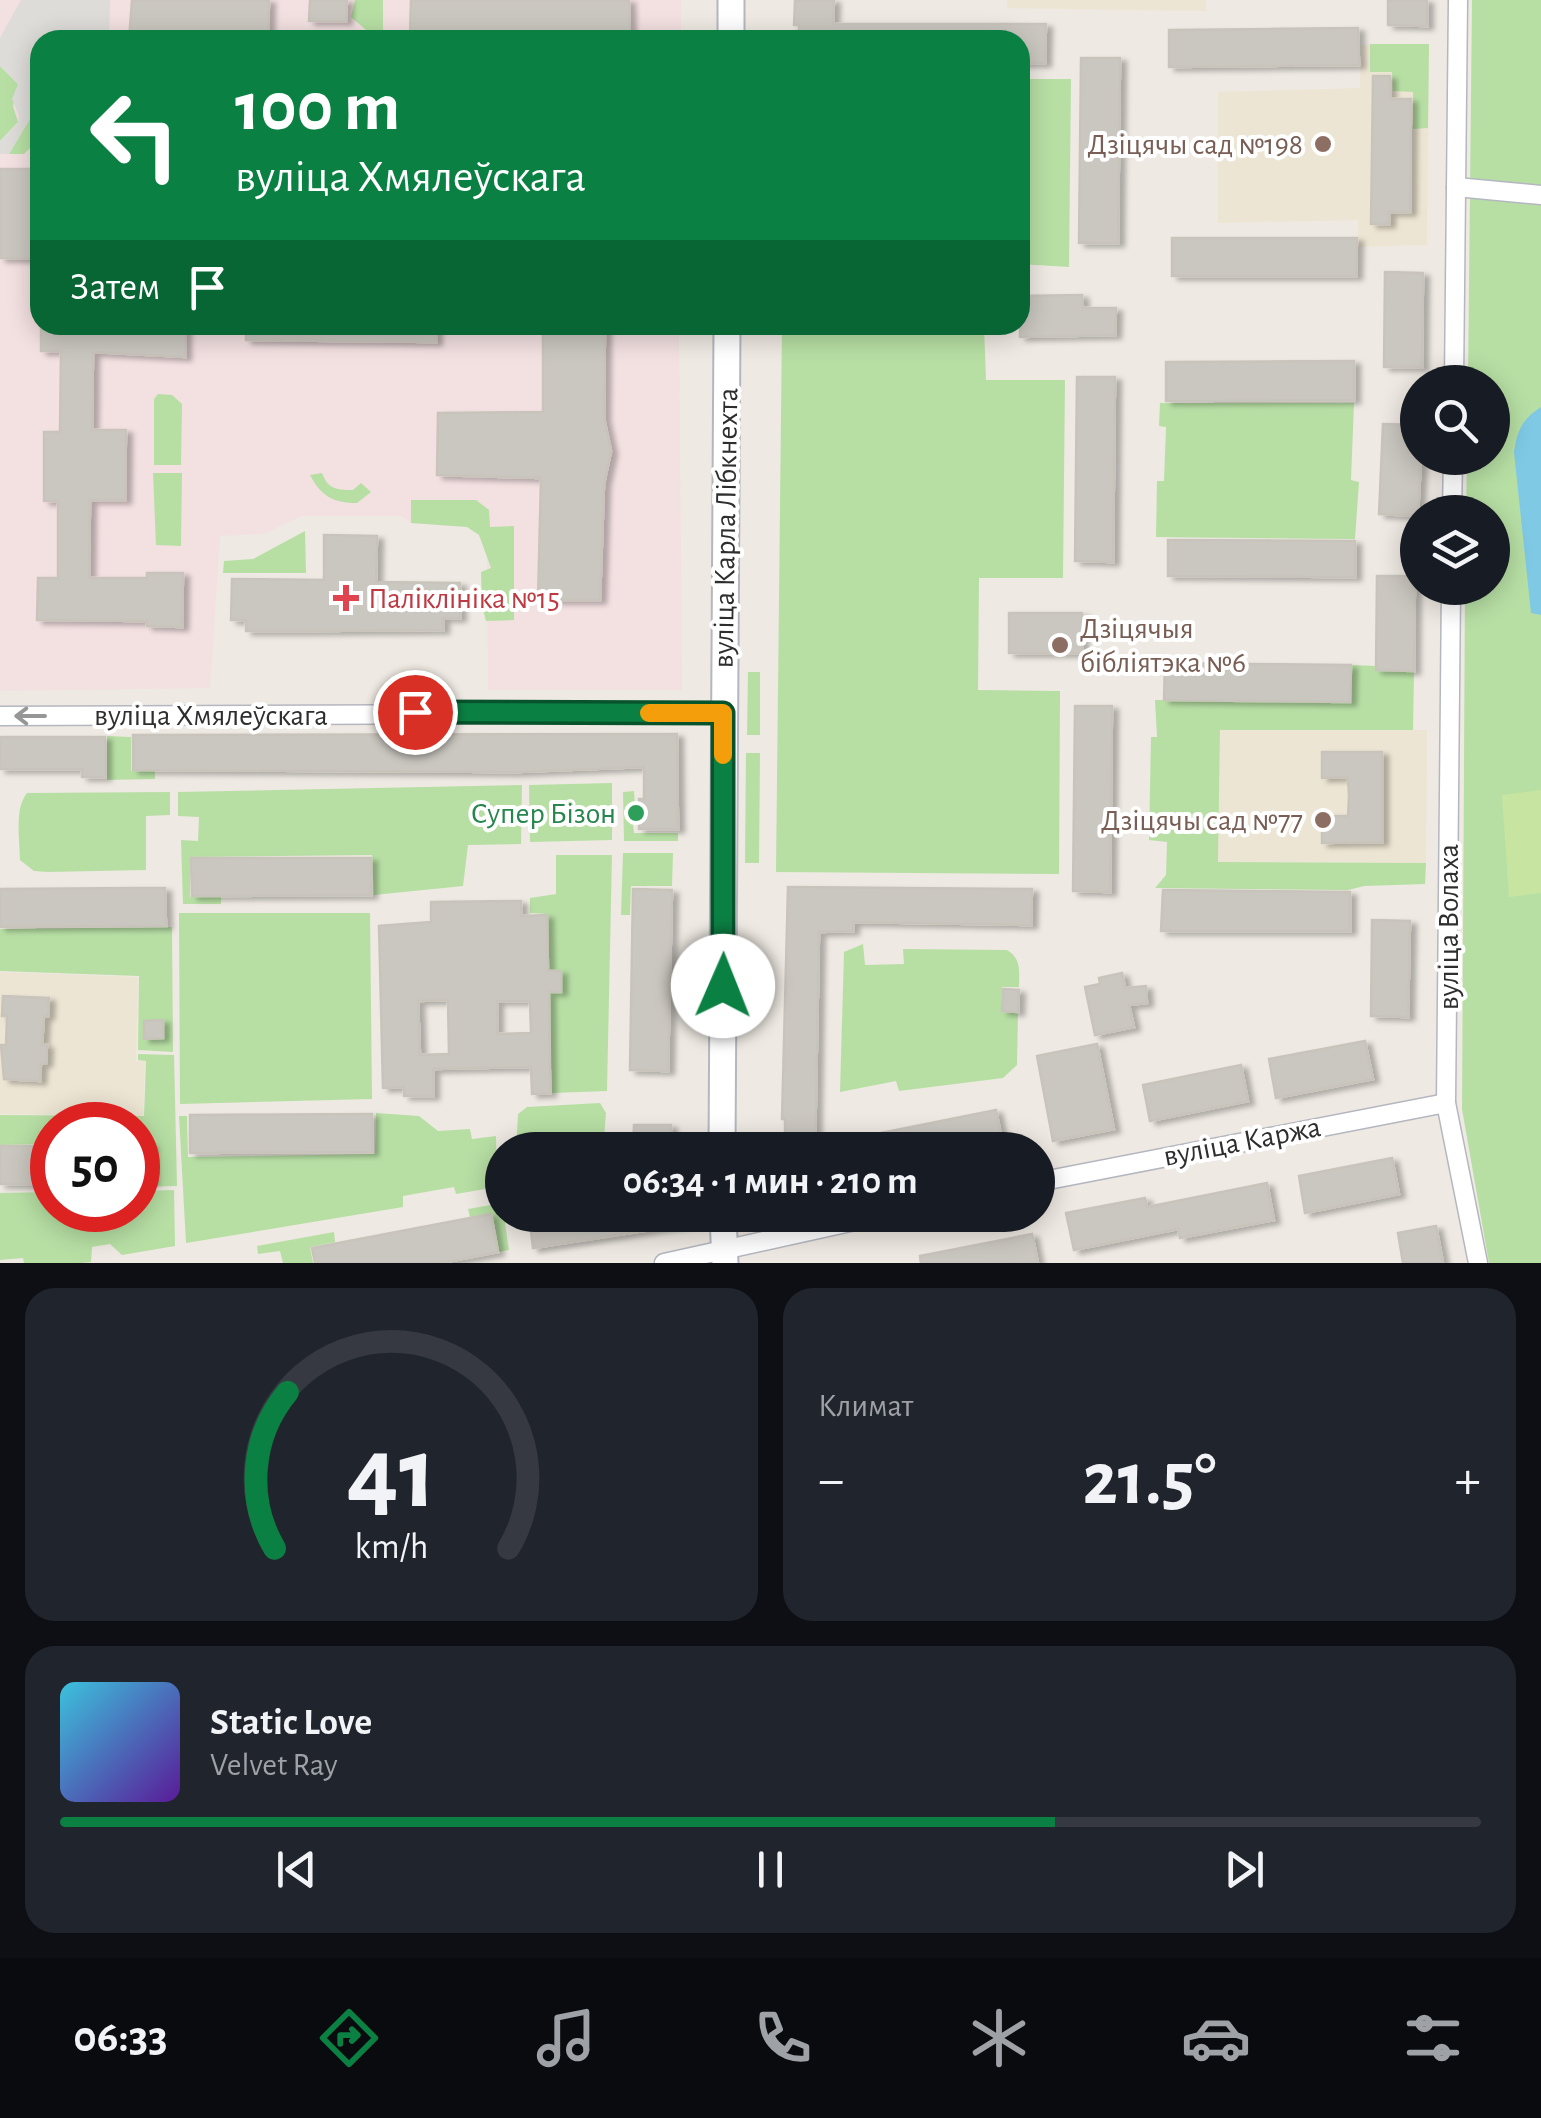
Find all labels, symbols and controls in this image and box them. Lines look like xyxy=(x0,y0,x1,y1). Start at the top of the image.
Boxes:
icon: left xyxy=(70,70,200,200)
text: 100 m xyxy=(235,73,400,143)
place label: Дзіцячы сад №198 xyxy=(1087,130,1303,160)
marker: Дзіцячы сад №198 xyxy=(1312,133,1334,155)
text: вуліца Хмялеўскага xyxy=(235,155,586,200)
icon: arrive xyxy=(180,260,235,315)
text: Затем xyxy=(70,269,160,307)
map controls xyxy=(1400,365,1510,605)
button: search xyxy=(1400,365,1510,475)
street label: вуліца Карла Лібкнехта xyxy=(709,387,743,669)
button: layers xyxy=(1400,495,1510,605)
place label: Паліклініка №15 xyxy=(368,584,560,614)
marker: Паліклініка №15 xyxy=(333,585,359,611)
place label: Дзіцячыя бібліятэка №6 xyxy=(1080,614,1246,678)
marker: Дзіцячыя бібліятэка №6 xyxy=(1049,634,1071,656)
pin xyxy=(373,670,458,755)
icon: arrive xyxy=(388,685,443,740)
street label: вуліца Хмялеўскага xyxy=(94,701,328,731)
one-way arrow xyxy=(15,706,48,726)
place label: Супер Бізон xyxy=(471,799,616,829)
marker: Супер Бізон xyxy=(625,802,647,824)
place label: Дзіцячы сад №77 xyxy=(1101,806,1303,836)
marker: Дзіцячы сад №77 xyxy=(1312,809,1334,831)
street label: вуліца Волаха xyxy=(1434,844,1464,1010)
position arrow xyxy=(671,934,775,1038)
speed limit sign: 50 xyxy=(30,1102,160,1232)
street label: вуліца Каржа xyxy=(1161,1112,1323,1172)
text: 06:34 · 1 мин · 210 m xyxy=(622,1163,918,1201)
text: Климат xyxy=(818,1390,913,1422)
text: 41 xyxy=(347,1423,436,1527)
text: 21.5° xyxy=(1083,1443,1216,1518)
text: − xyxy=(818,1453,844,1508)
text: + xyxy=(1455,1453,1481,1508)
text: km/h xyxy=(355,1529,428,1565)
text: Static Love xyxy=(210,1704,372,1742)
text: Velvet Ray xyxy=(210,1749,338,1781)
icon: previous xyxy=(269,1842,324,1897)
icon: pause xyxy=(743,1842,798,1897)
icon: next xyxy=(1217,1842,1272,1897)
icon: directions xyxy=(314,2003,384,2073)
icon: music xyxy=(531,2003,601,2073)
icon: phone xyxy=(748,2003,818,2073)
icon: climate xyxy=(964,2003,1034,2073)
icon: car xyxy=(1181,2003,1251,2073)
icon: filters xyxy=(1398,2003,1468,2073)
text: 06:33 xyxy=(73,2015,168,2060)

